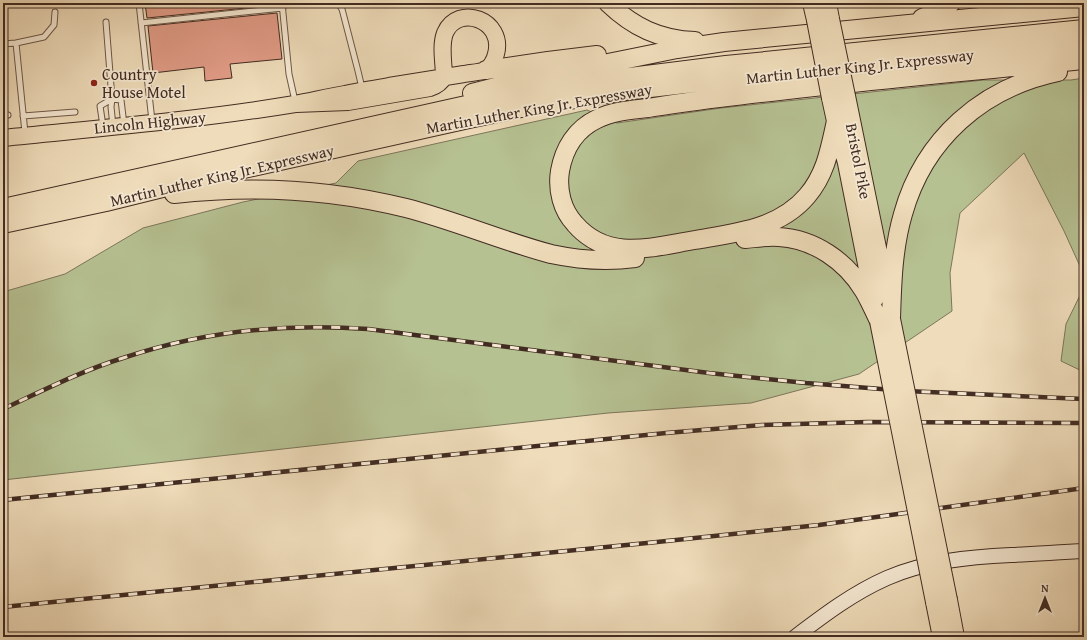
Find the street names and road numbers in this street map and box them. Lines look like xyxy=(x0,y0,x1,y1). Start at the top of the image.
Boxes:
street label: Martin Luther King Jr. Expressway xyxy=(745,42,975,90)
street label: Martin Luther King Jr. Expressway xyxy=(424,76,654,140)
street label: Lincoln Highway xyxy=(93,104,207,140)
street label: Bristol Pike xyxy=(840,121,878,201)
street label: Martin Luther King Jr. Expressway xyxy=(108,138,336,212)

